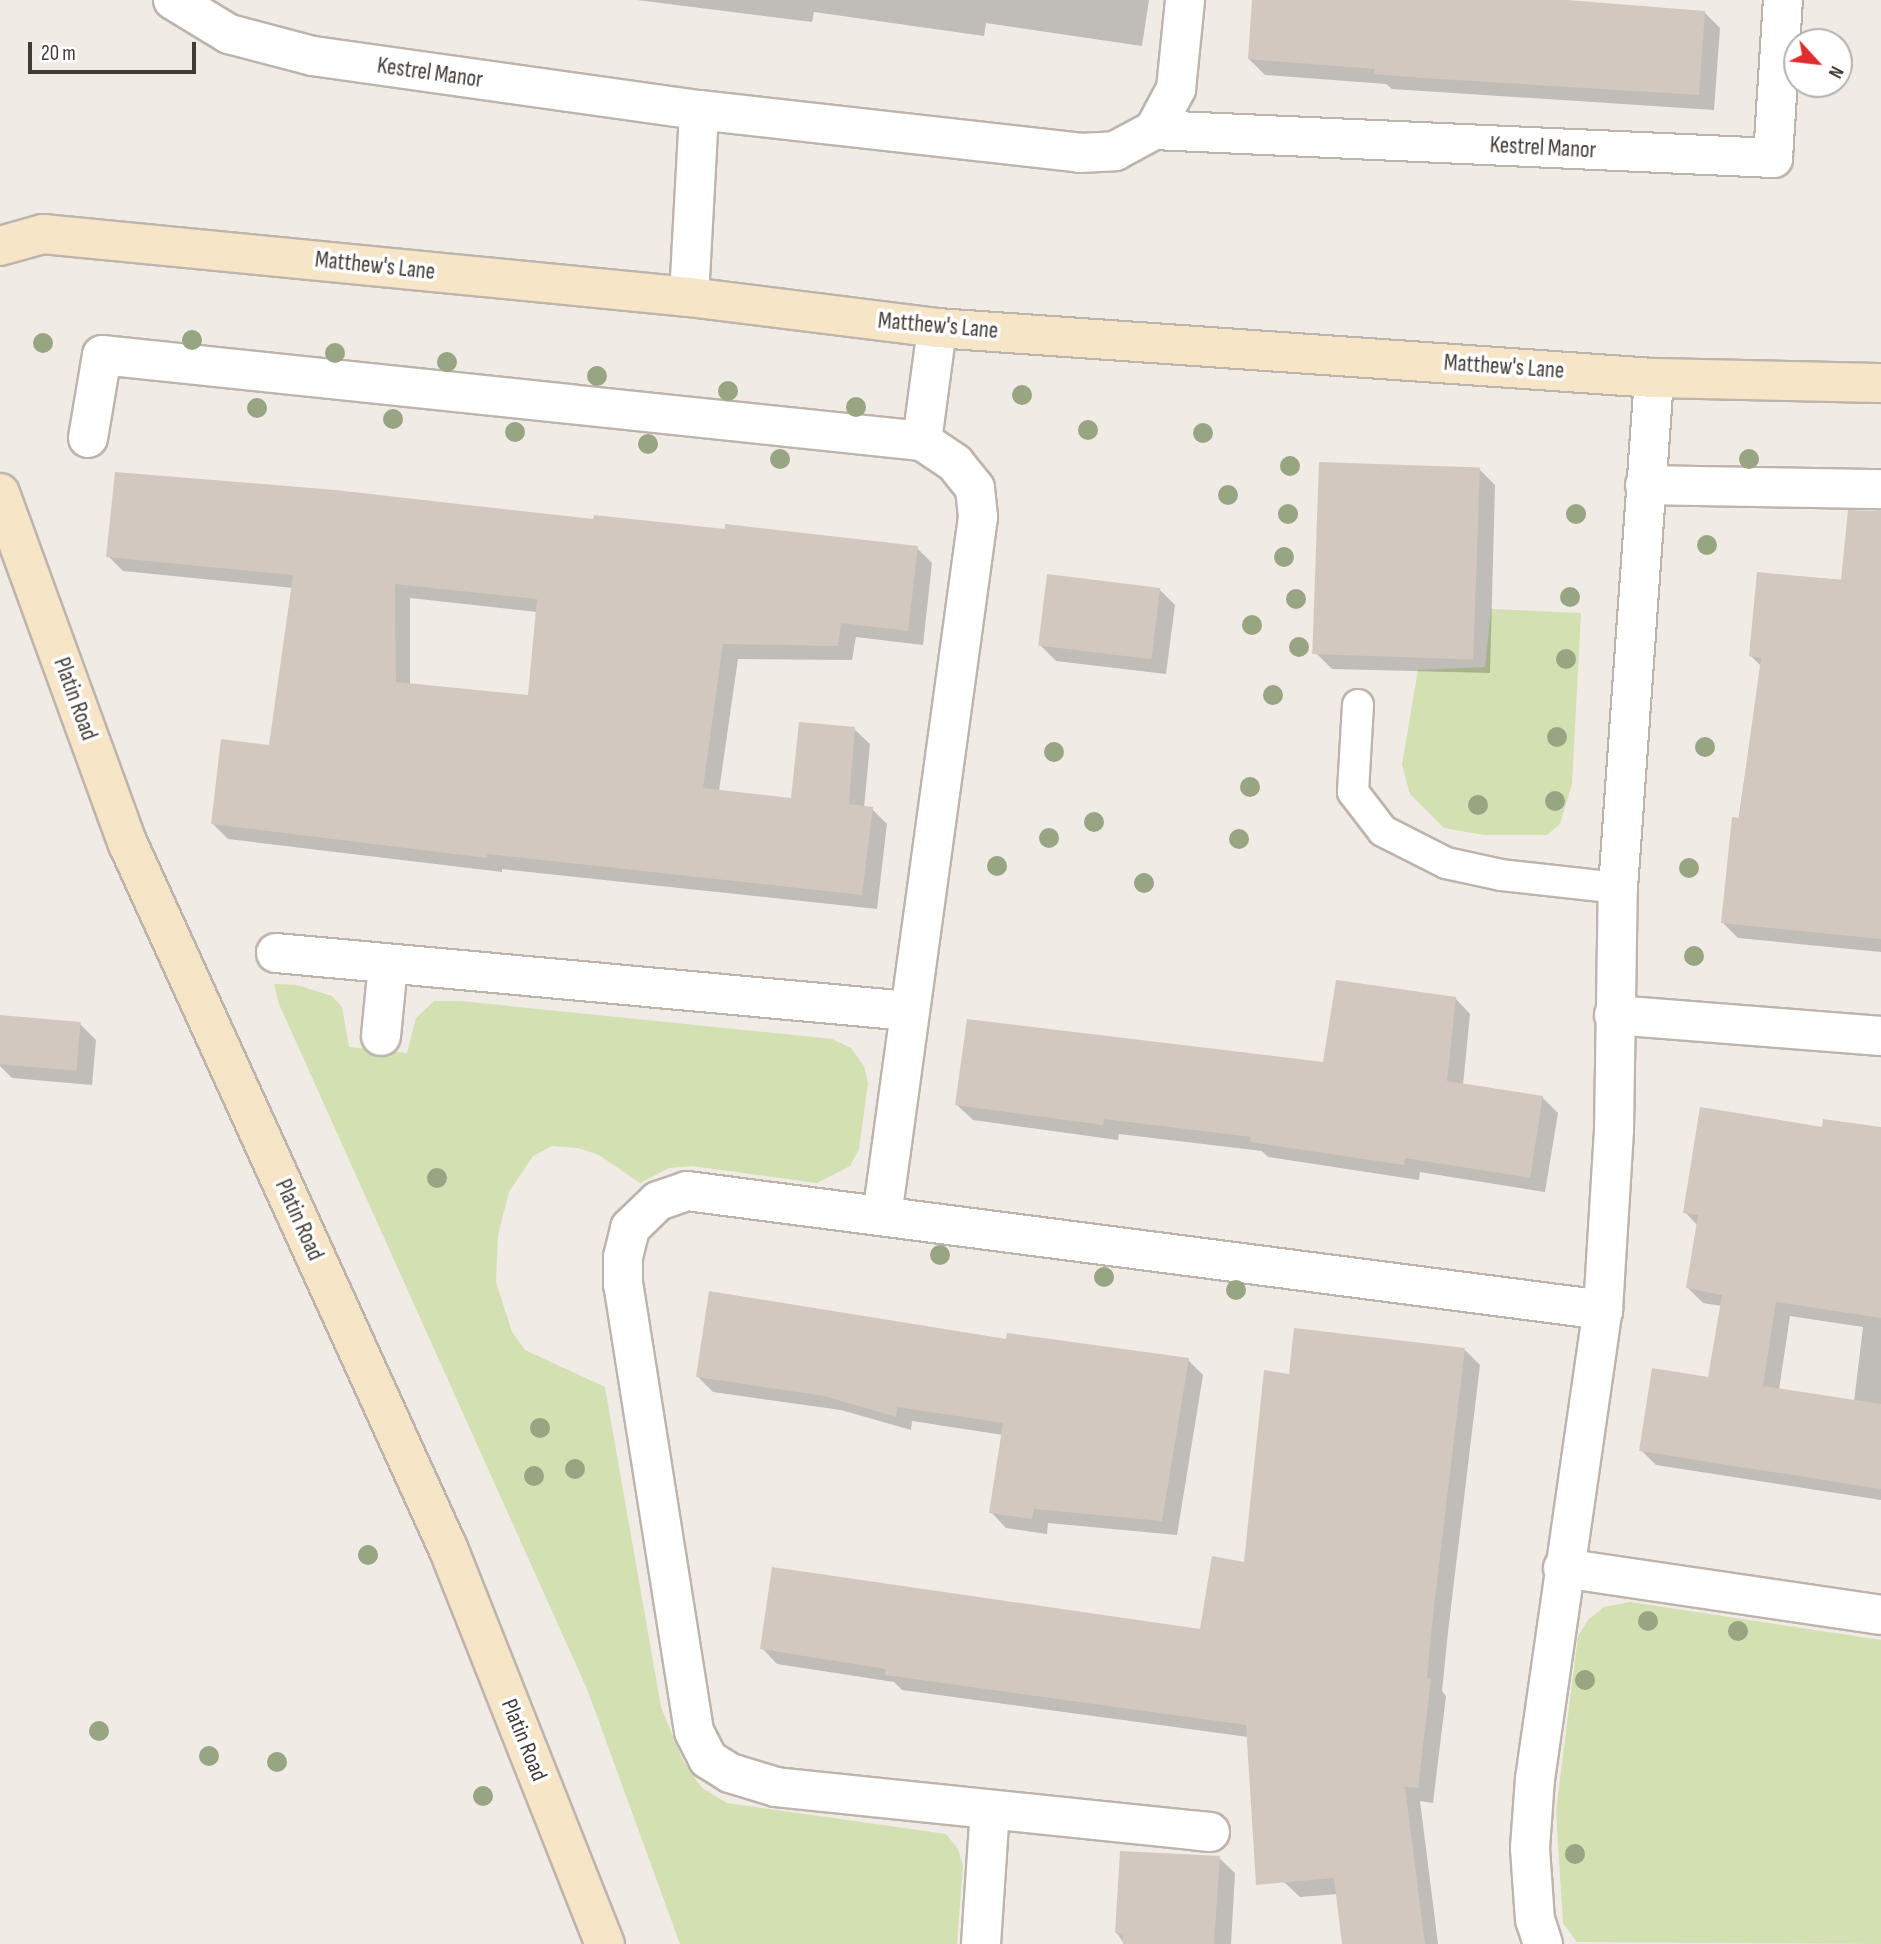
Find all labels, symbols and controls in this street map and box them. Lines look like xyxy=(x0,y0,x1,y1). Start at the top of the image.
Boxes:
scale bar xyxy=(32,28,200,72)
north arrow xyxy=(1783,28,1853,98)
text: 20 m xyxy=(41,41,76,66)
street label: Kestrel Manor xyxy=(375,52,485,94)
text: N xyxy=(1823,62,1848,82)
street label: Kestrel Manor xyxy=(1489,131,1597,165)
street label: Matthew's Lane xyxy=(314,246,436,286)
street label: Matthew's Lane xyxy=(877,307,999,345)
street label: Matthew's Lane xyxy=(1443,349,1565,385)
street label: Platin Road xyxy=(47,654,103,744)
street label: Platin Road xyxy=(269,1175,329,1265)
street label: Platin Road xyxy=(495,1695,553,1785)

